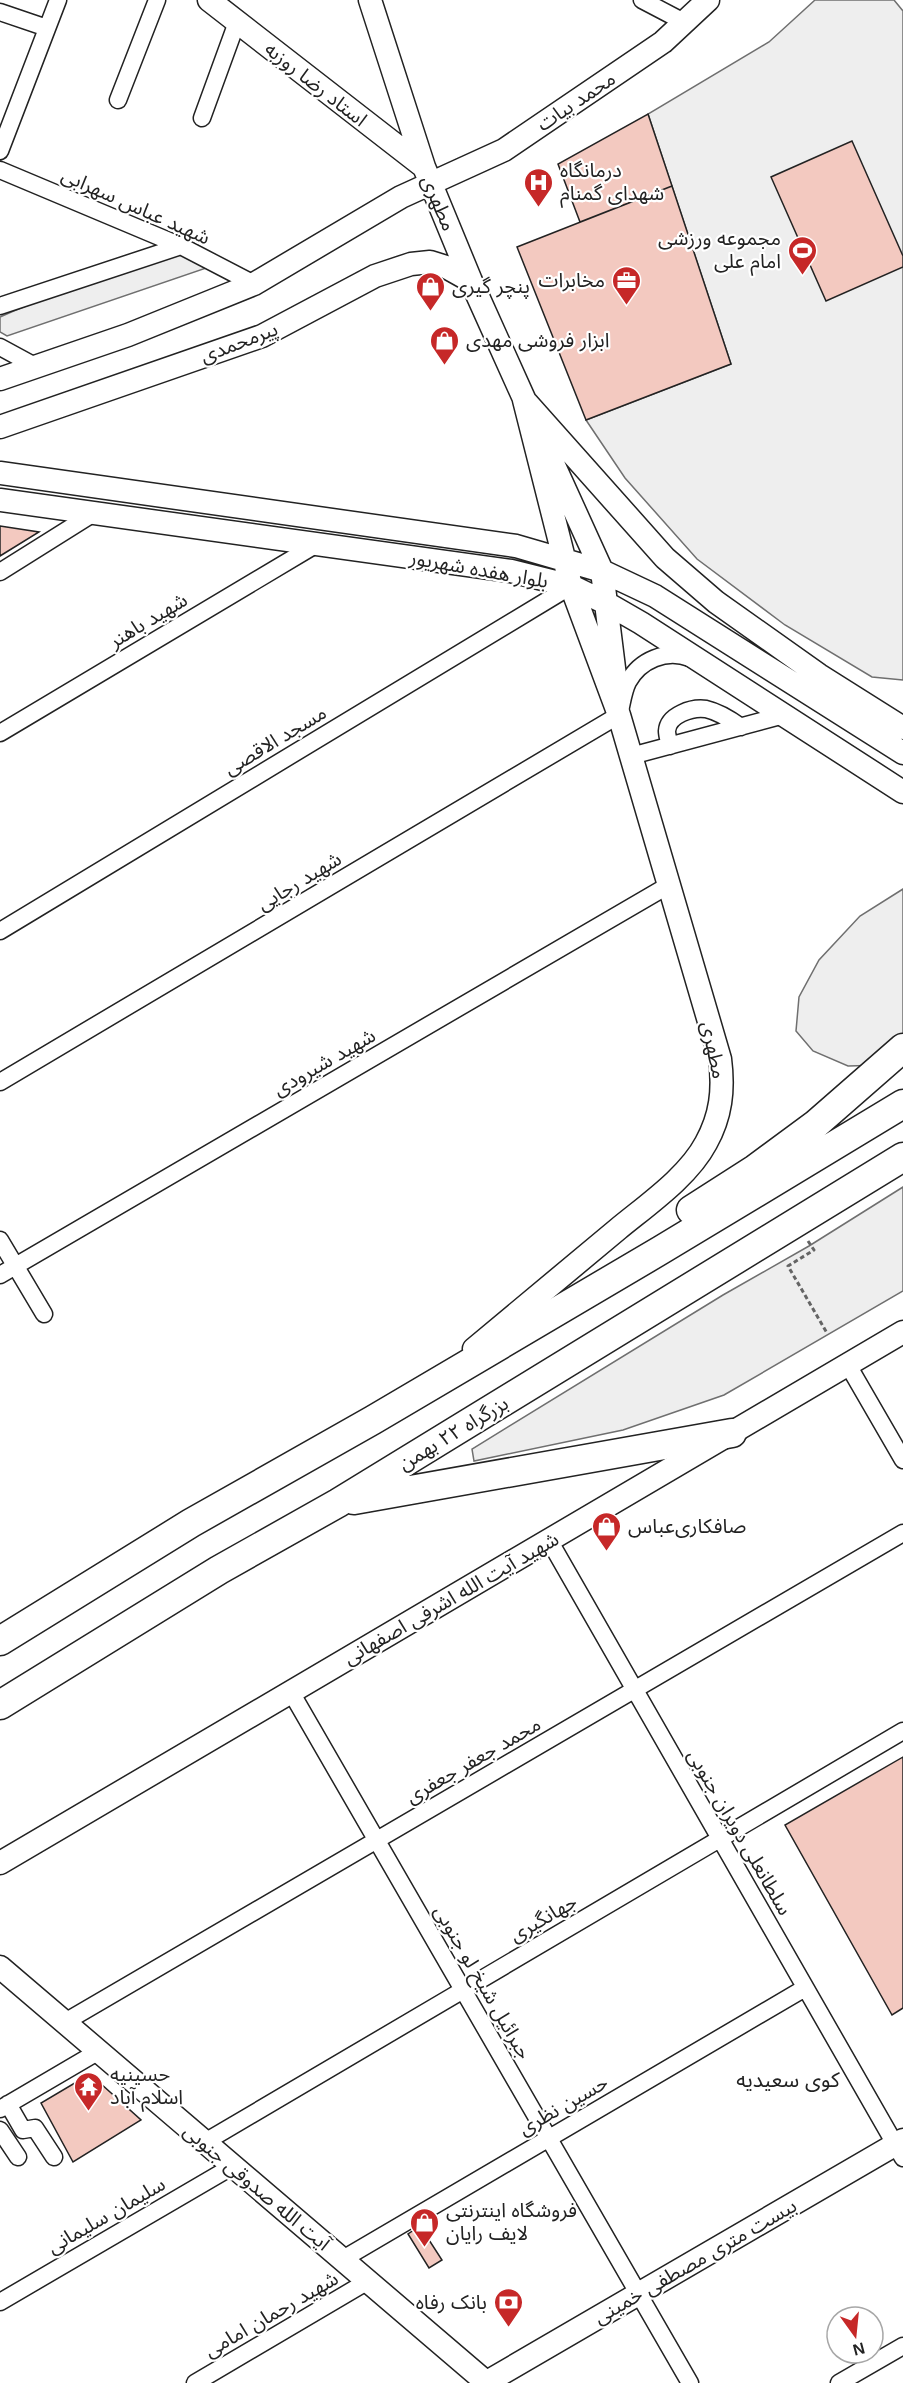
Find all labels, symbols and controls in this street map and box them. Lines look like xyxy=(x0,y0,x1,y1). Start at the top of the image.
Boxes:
street label: استاد رضا روزبه xyxy=(260,37,371,131)
street label: محمد بیات xyxy=(533,67,619,135)
place label: درمانگاه شهدای گمنام xyxy=(560,159,664,208)
street label: شهید عباس سهرابی xyxy=(58,163,214,250)
hospital icon: درمانگاه شهدای گمنام xyxy=(523,166,555,208)
street label: مطهری xyxy=(417,172,460,234)
place label: مجموعه ورزشی امام علی xyxy=(658,227,781,276)
sports icon: مجموعه ورزشی امام علی xyxy=(786,234,818,276)
office icon: مخابرات xyxy=(610,264,642,306)
place label: مخابرات xyxy=(539,269,605,292)
shop icon: پنچر گیری xyxy=(415,270,447,312)
place label: پنچر گیری xyxy=(452,275,530,299)
street label: پیرمحمدی xyxy=(197,317,282,369)
shop icon: ابزار فروشی مهدی xyxy=(429,324,461,366)
place label: ابزار فروشی مهدی xyxy=(466,329,609,352)
street label: بلوار هفده شهریور xyxy=(407,546,550,593)
street label: شهید باهنر xyxy=(104,588,191,653)
street label: مسجد الاقصی xyxy=(220,701,331,780)
street label: شهید رجایی xyxy=(253,847,346,916)
street label: مطهری xyxy=(696,1019,731,1081)
street label: شهید شیرودی xyxy=(269,1024,379,1101)
street label: بزرگراه ۲۲ بهمن xyxy=(394,1392,512,1475)
shop icon: صافکاری‌عباس xyxy=(591,1510,623,1552)
place label: صافکاری‌عباس xyxy=(628,1515,746,1538)
street label: شهید آیت الله اشرفی اصفهانی xyxy=(340,1527,563,1670)
street label: محمد جعفر جعفری xyxy=(402,1713,545,1808)
street label: سلطانعلی دویران جنوبی xyxy=(683,1745,796,1919)
street label: جهانگیری xyxy=(506,1890,581,1947)
street label: جبرائیل شیخ لو جنوبی xyxy=(427,1901,536,2065)
place label: حسینیه اسلام آباد xyxy=(110,2063,183,2112)
district label: کوی سعیدیه xyxy=(736,2068,840,2092)
temple icon: حسینیه اسلام آباد xyxy=(73,2070,105,2112)
street label: حسین نظری xyxy=(515,2071,612,2140)
street label: آیت الله صدوقی جنوبی xyxy=(179,2119,336,2256)
street label: سلیمان سلیمانی xyxy=(43,2172,169,2258)
street label: بیست متری مصطفی خمینی xyxy=(590,2194,801,2329)
place label: فروشگاه اینترنتی لایف رایان xyxy=(446,2199,577,2245)
shop icon: فروشگاه اینترنتی لایف رایان xyxy=(409,2206,441,2248)
street label: شهید رحمان امامی xyxy=(200,2267,342,2362)
bank icon: بانک رفاه xyxy=(492,2286,524,2328)
place label: بانک رفاه xyxy=(416,2291,487,2314)
north arrow xyxy=(825,2305,885,2365)
text: N xyxy=(851,2339,867,2359)

